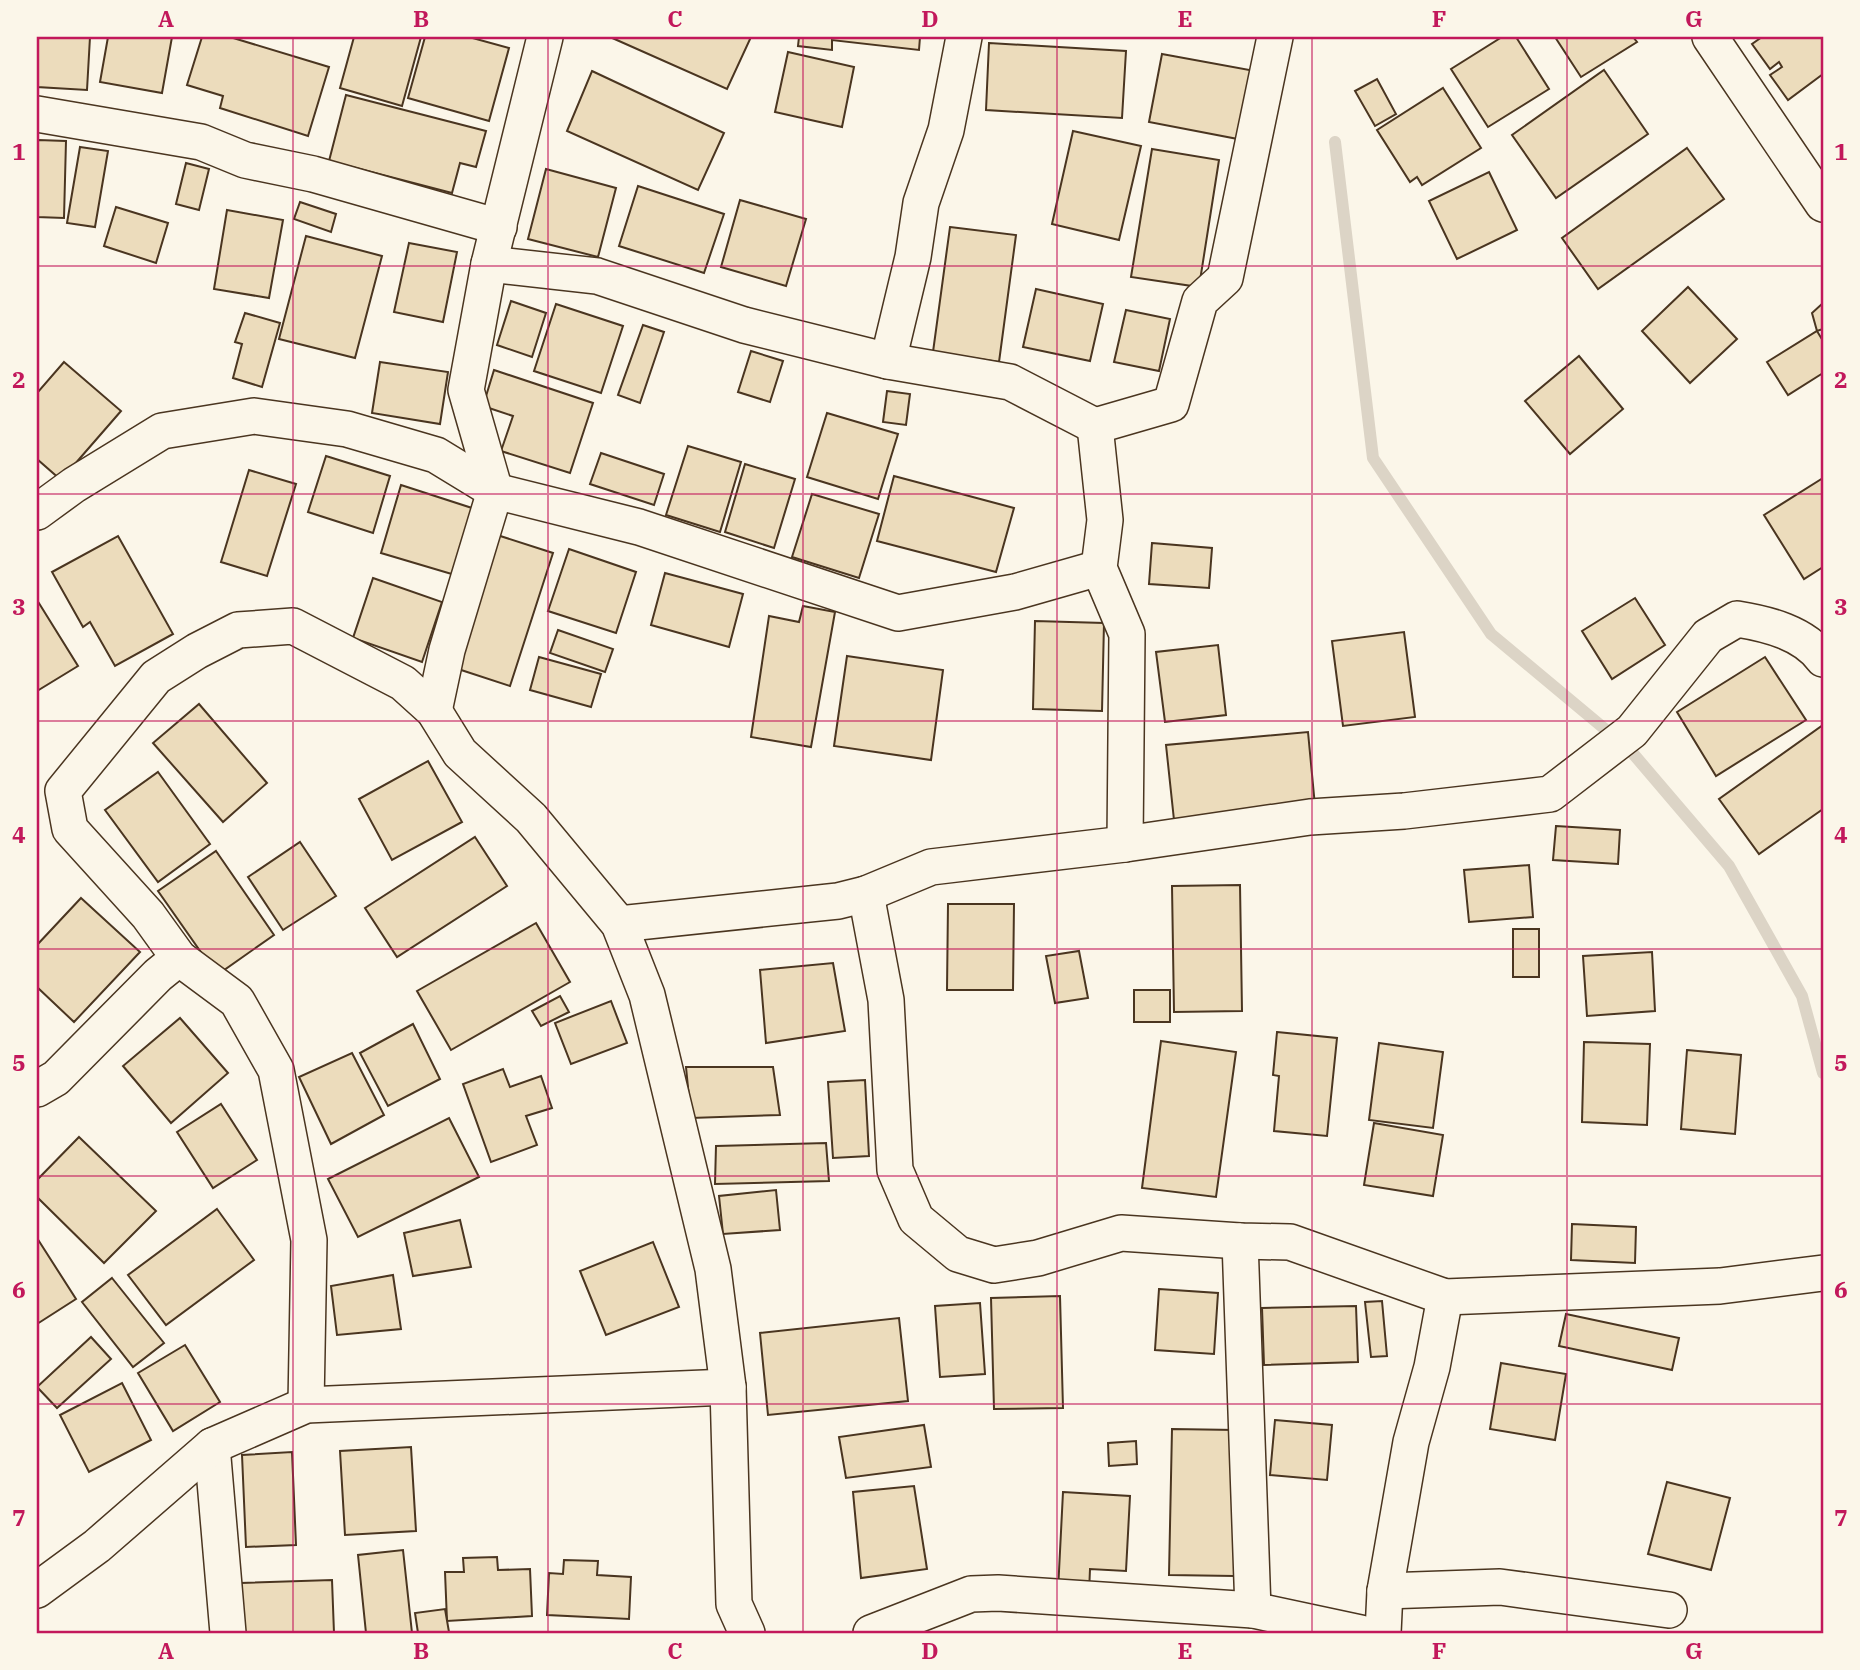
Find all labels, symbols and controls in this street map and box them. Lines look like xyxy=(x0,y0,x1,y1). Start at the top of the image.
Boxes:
text: A xyxy=(158,3,174,33)
text: B xyxy=(413,3,429,33)
text: C xyxy=(667,3,683,33)
text: D xyxy=(921,3,939,33)
text: E xyxy=(1177,3,1193,33)
text: F xyxy=(1432,3,1446,33)
text: G xyxy=(1685,3,1703,33)
text: 1 xyxy=(12,136,26,166)
text: 1 xyxy=(1834,136,1848,166)
text: 2 xyxy=(12,364,26,394)
text: 2 xyxy=(1834,364,1848,394)
text: 3 xyxy=(12,591,26,621)
text: 3 xyxy=(1834,591,1848,621)
text: 4 xyxy=(12,819,26,849)
text: 4 xyxy=(1834,819,1848,849)
text: 5 xyxy=(12,1047,26,1077)
text: 5 xyxy=(1834,1047,1848,1077)
text: 6 xyxy=(12,1274,26,1304)
text: 6 xyxy=(1834,1274,1848,1304)
text: 7 xyxy=(12,1502,26,1532)
text: 7 xyxy=(1834,1502,1848,1532)
text: A xyxy=(158,1635,174,1665)
text: B xyxy=(413,1635,429,1665)
text: C xyxy=(667,1635,683,1665)
text: D xyxy=(921,1635,939,1665)
text: E xyxy=(1177,1635,1193,1665)
text: F xyxy=(1432,1635,1446,1665)
text: G xyxy=(1685,1635,1703,1665)

